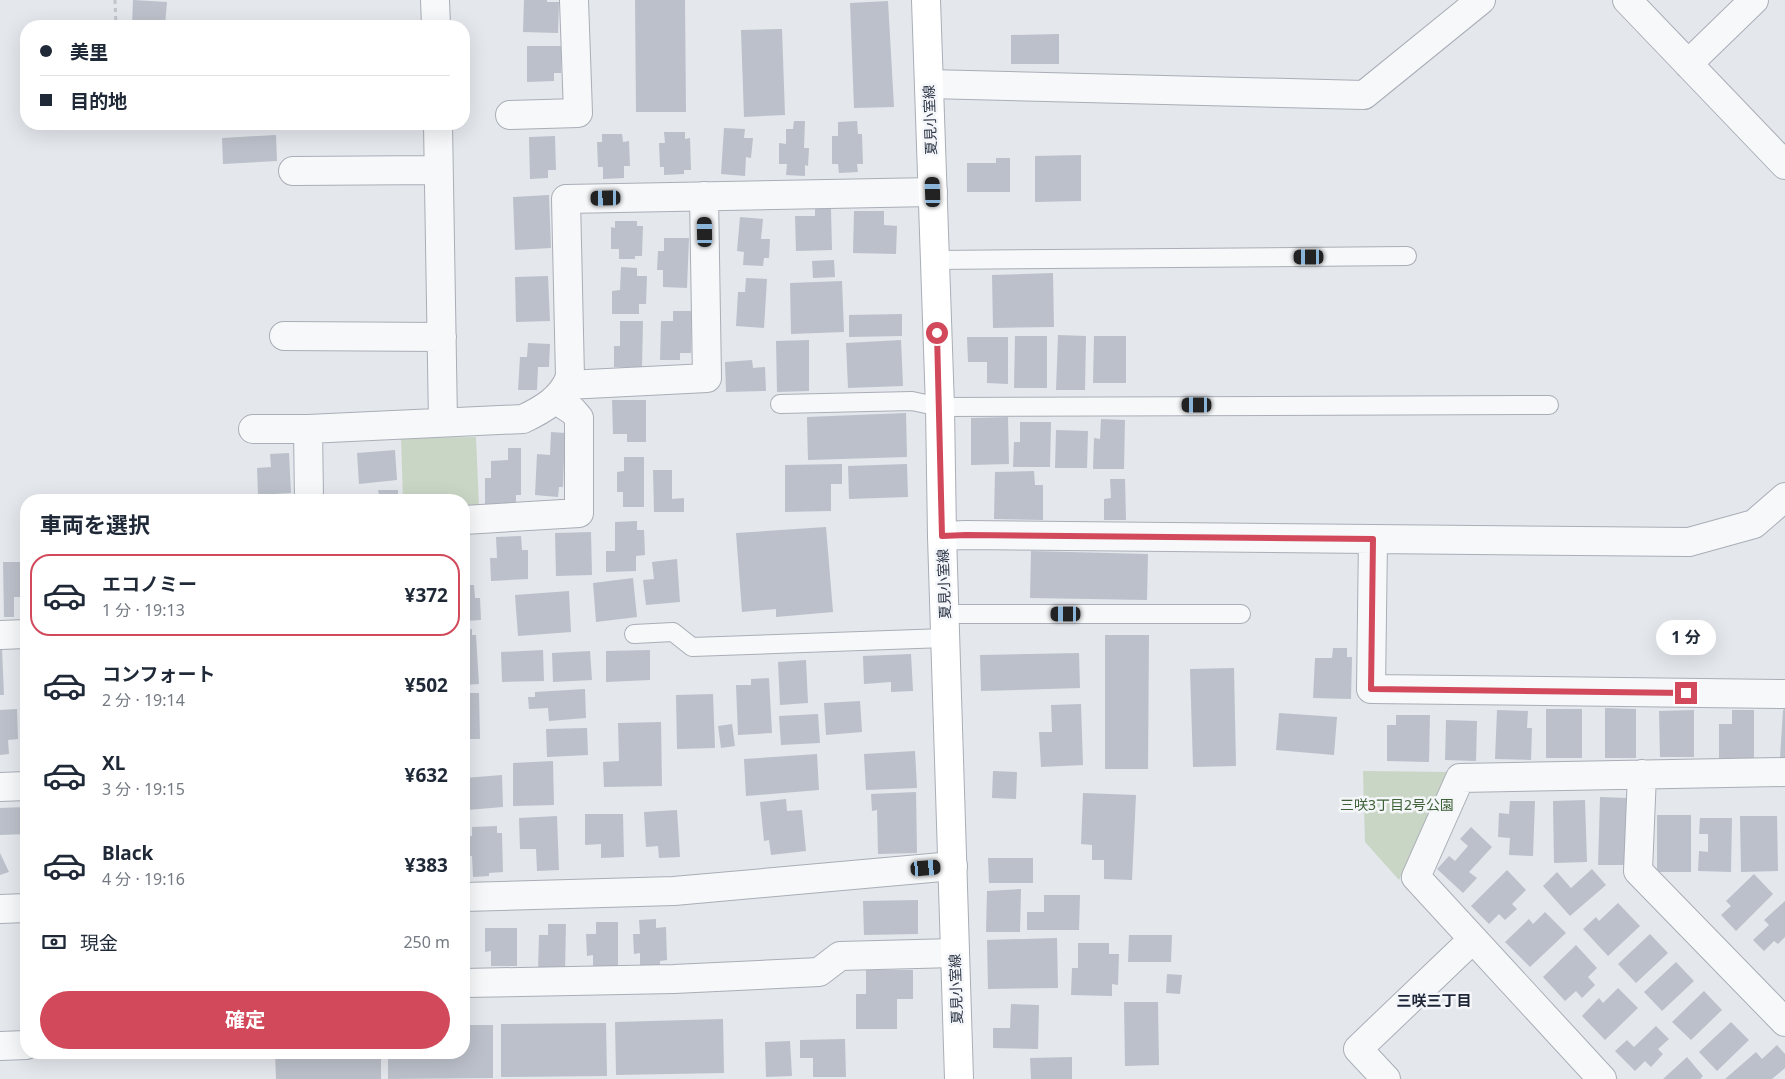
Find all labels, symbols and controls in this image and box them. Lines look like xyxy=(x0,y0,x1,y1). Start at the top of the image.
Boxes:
text: 美里 xyxy=(70,39,108,65)
street label: 夏見小室線 xyxy=(919,85,940,155)
text: 目的地 xyxy=(70,88,127,114)
car xyxy=(924,177,941,207)
car xyxy=(590,190,621,206)
car xyxy=(697,217,712,247)
car xyxy=(1294,250,1324,265)
route start xyxy=(926,322,948,344)
car xyxy=(1182,398,1212,413)
text: 車両を選択 xyxy=(40,509,150,539)
street label: 夏見小室線 xyxy=(933,549,954,619)
text: エコノミー xyxy=(102,571,197,597)
icon: car xyxy=(42,573,87,618)
text: ¥372 xyxy=(405,582,448,608)
text: 1 分 · 19:13 xyxy=(102,599,185,621)
car xyxy=(1051,607,1081,622)
callout: 1 分 xyxy=(1656,620,1716,656)
text: 1 分 xyxy=(1671,626,1701,648)
text: コンフォート xyxy=(102,661,215,687)
icon: car xyxy=(42,663,87,708)
text: ¥502 xyxy=(405,672,448,698)
route end xyxy=(1675,682,1697,704)
text: 2 分 · 19:14 xyxy=(102,689,185,711)
text: XL xyxy=(102,750,125,776)
icon: car xyxy=(42,753,87,798)
text: ¥632 xyxy=(405,762,448,788)
text: 3 分 · 19:15 xyxy=(102,778,185,800)
park label: 三咲3丁目2号公園 xyxy=(1340,795,1454,814)
text: Black xyxy=(102,840,153,866)
icon: car xyxy=(42,843,87,888)
text: ¥383 xyxy=(405,852,448,878)
car xyxy=(910,859,941,877)
text: 4 分 · 19:16 xyxy=(102,868,185,890)
icon: cash xyxy=(40,928,68,956)
text: 現金 xyxy=(80,930,118,956)
text: 250 m xyxy=(403,931,450,953)
street label: 夏見小室線 xyxy=(945,954,966,1024)
district label: 三咲三丁目 xyxy=(1396,990,1472,1010)
button: 確定 xyxy=(40,991,450,1049)

